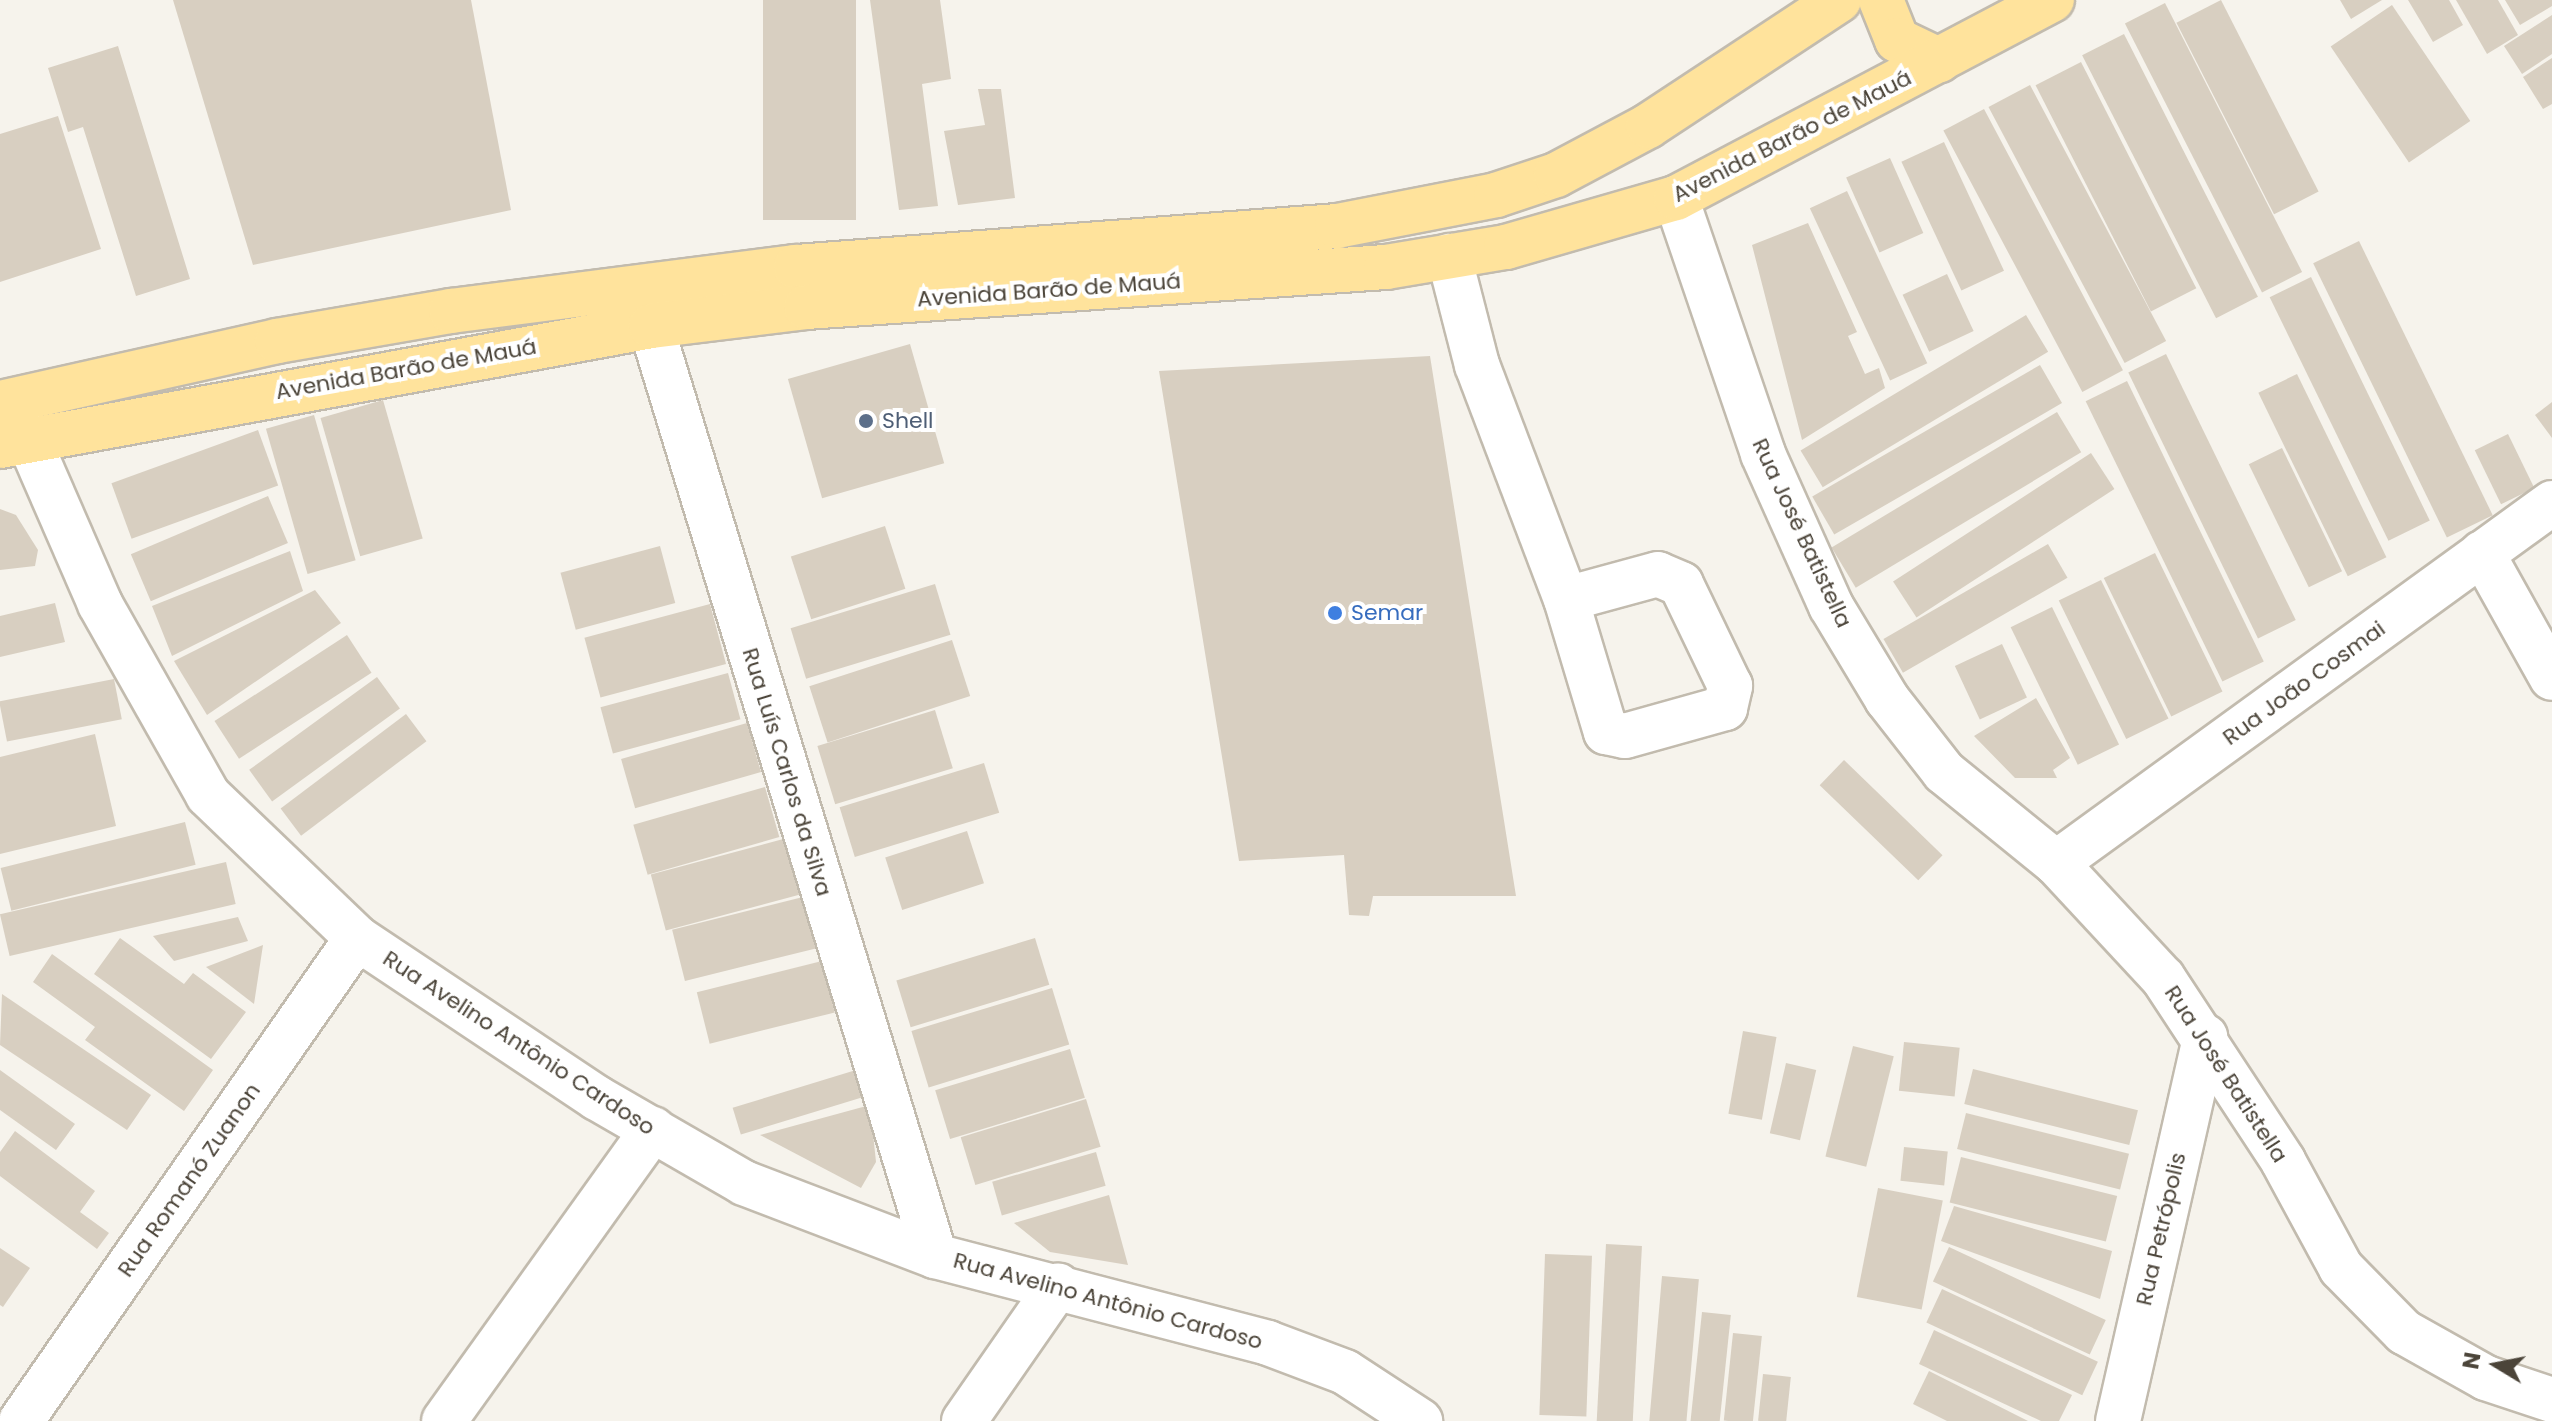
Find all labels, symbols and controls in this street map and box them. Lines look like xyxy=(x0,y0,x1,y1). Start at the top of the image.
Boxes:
street label: Avenida Barão de Mauá xyxy=(1668,64,1916,208)
street label: Avenida Barão de Mauá xyxy=(916,268,1182,312)
street label: Avenida Barão de Mauá xyxy=(273,333,539,405)
place label: Shell xyxy=(882,408,933,434)
marker: Shell xyxy=(857,412,875,430)
street label: Rua José Batistella xyxy=(1747,434,1857,632)
place label: Semar xyxy=(1351,600,1423,626)
marker: Semar xyxy=(1326,604,1344,622)
street label: Rua João Cosmai xyxy=(2218,615,2390,751)
street label: Rua Luís Carlos da Silva xyxy=(737,645,837,899)
street label: Rua Avelino Antônio Cardoso xyxy=(378,945,660,1141)
street label: Rua José Batistella xyxy=(2159,981,2293,1167)
street label: Rua Romanó Zuanon xyxy=(112,1078,266,1282)
street label: Rua Petrópolis xyxy=(2131,1150,2191,1308)
street label: Rua Avelino Antônio Cardoso xyxy=(951,1247,1265,1355)
north arrow xyxy=(2456,1325,2536,1405)
text: N xyxy=(2455,1350,2489,1372)

